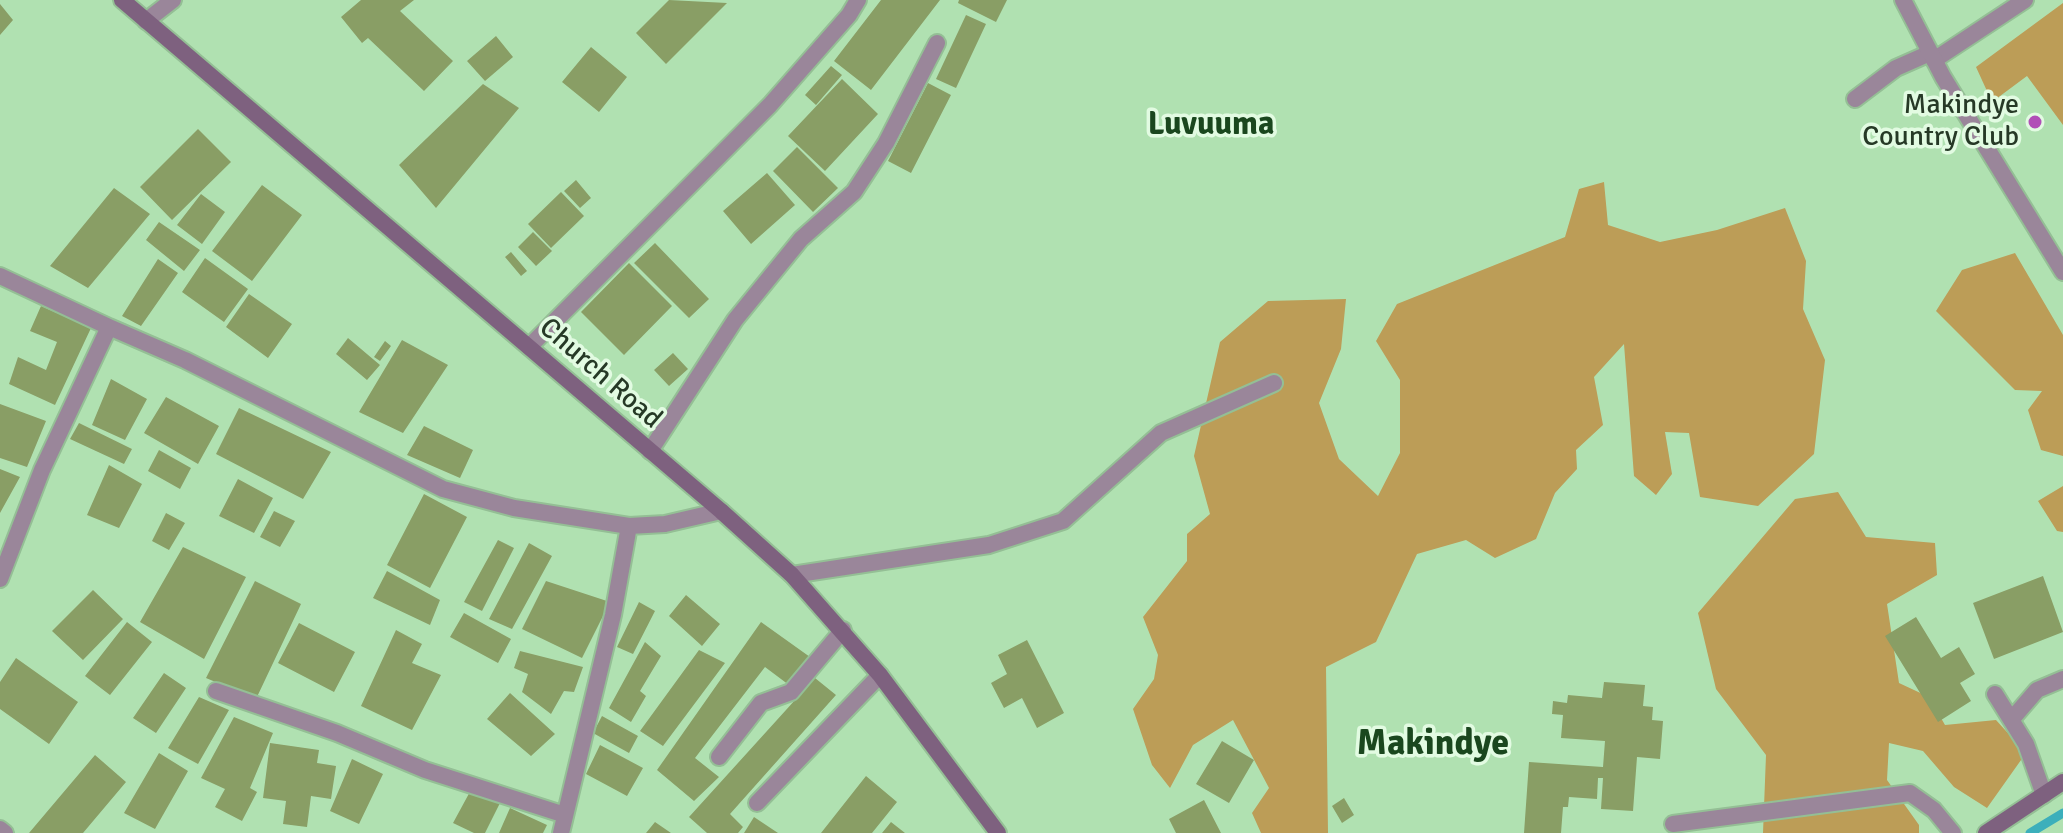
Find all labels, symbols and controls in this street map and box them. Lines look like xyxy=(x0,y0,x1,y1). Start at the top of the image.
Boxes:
place label: Makindye Country Club xyxy=(1862,89,2019,155)
district label: Luvuuma xyxy=(1148,107,1274,145)
marker: Makindye Country Club xyxy=(2026,113,2044,131)
street label: Church Road xyxy=(532,312,668,436)
district label: Makindye xyxy=(1357,723,1509,767)

